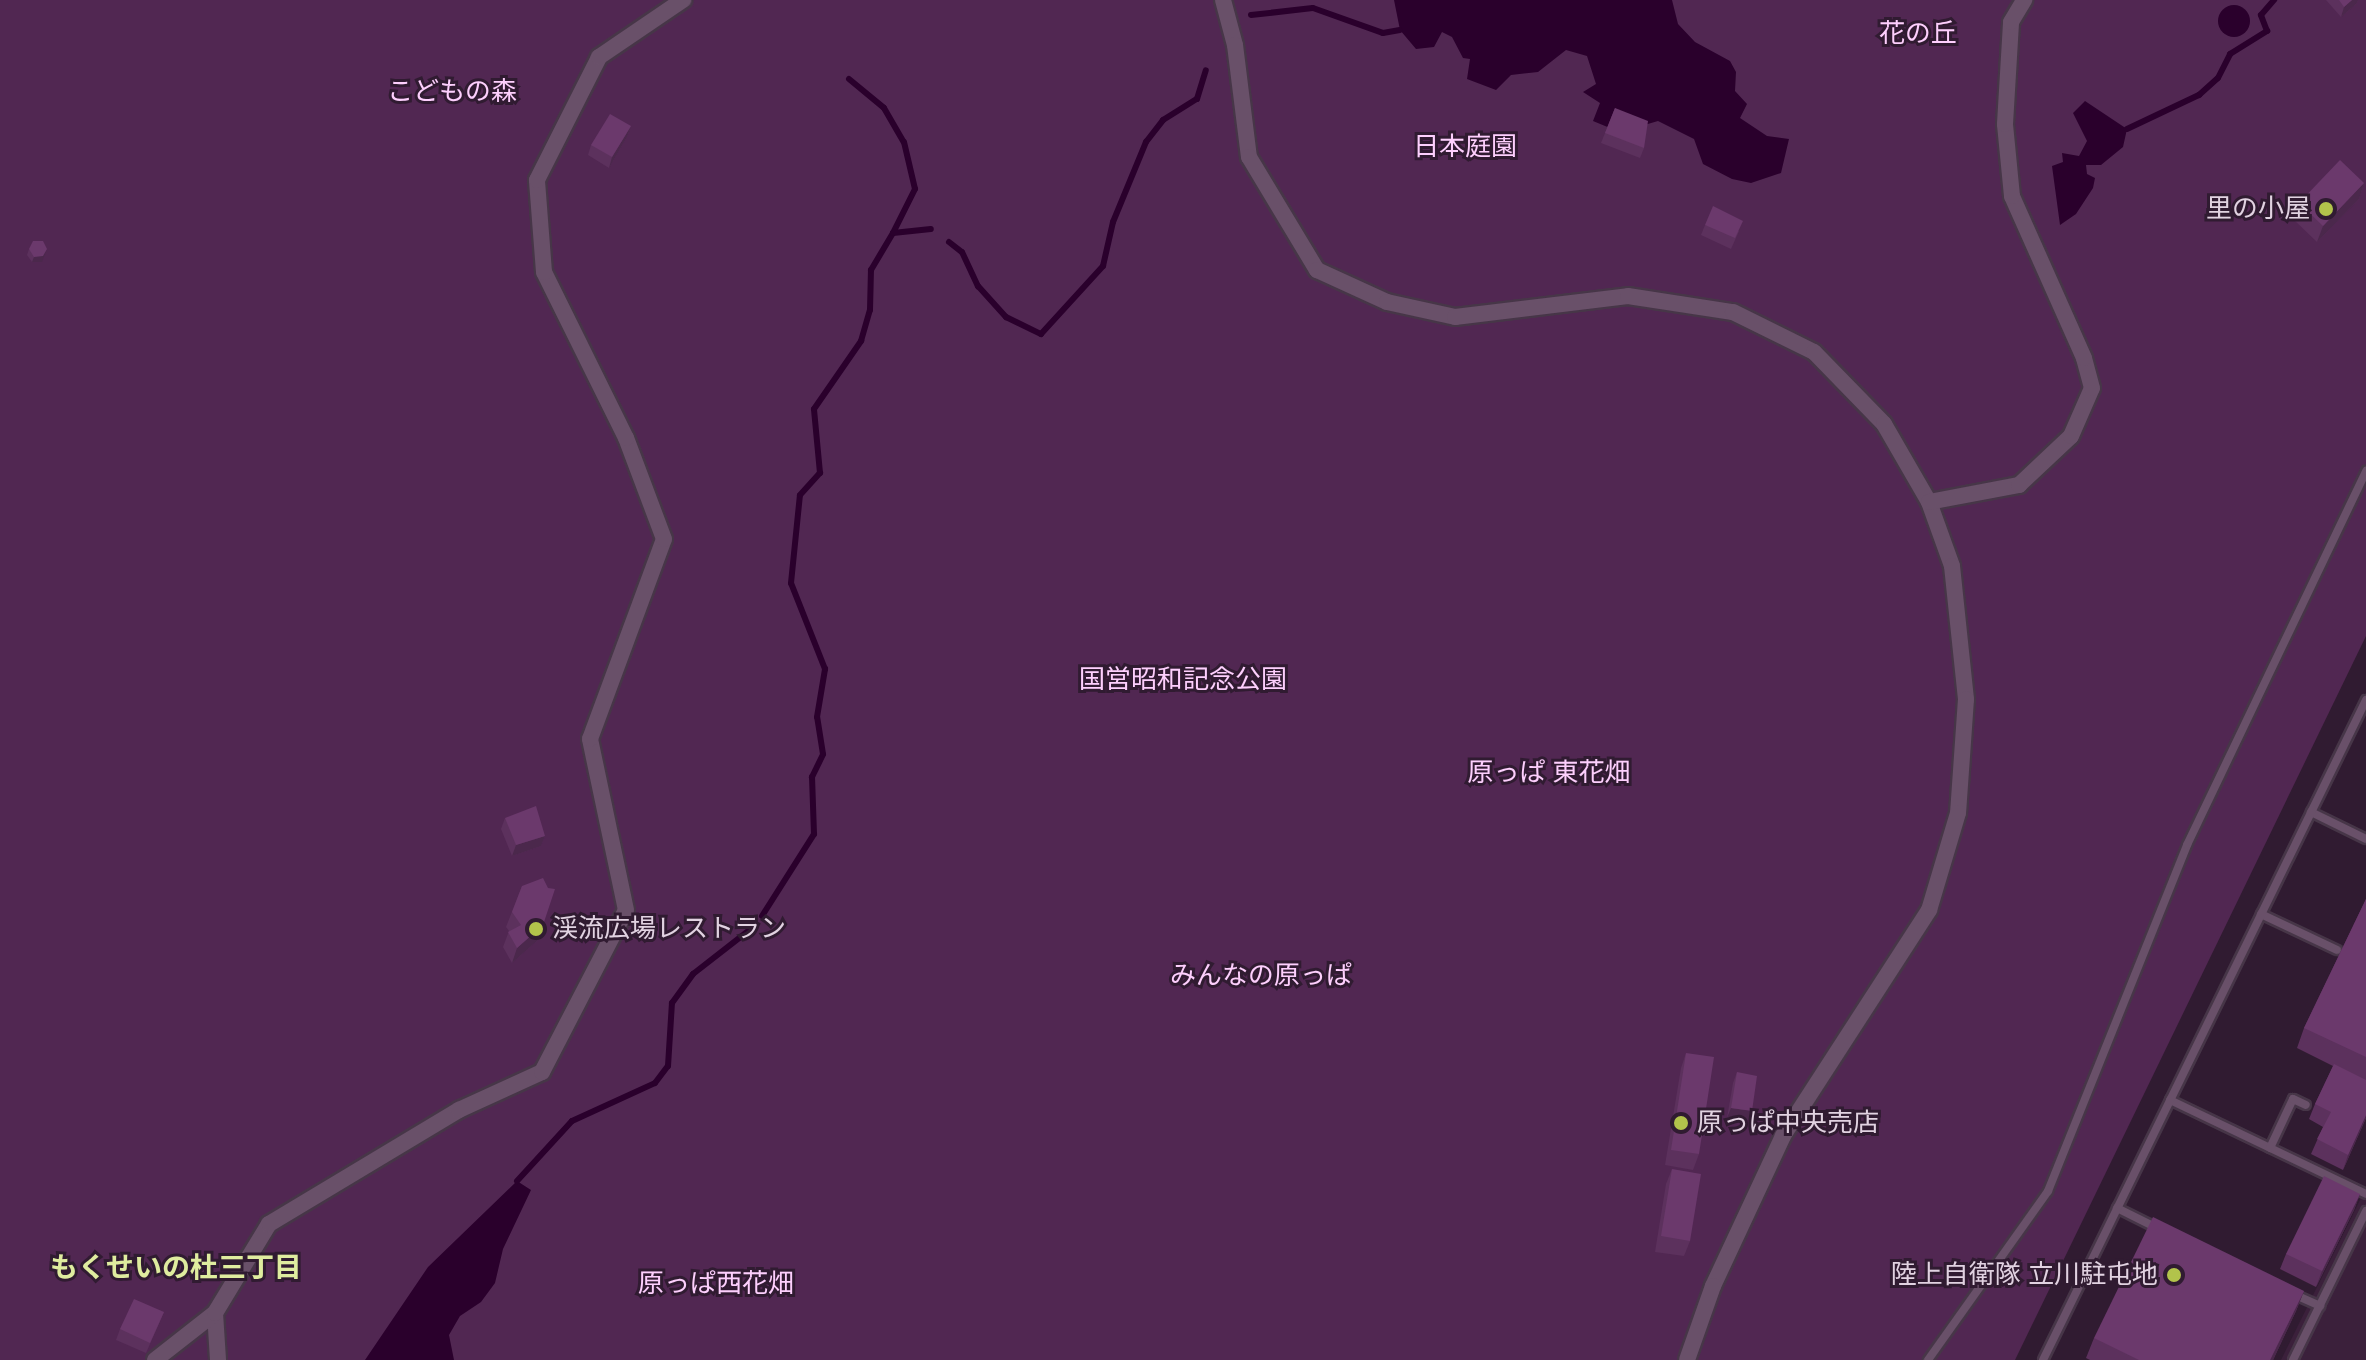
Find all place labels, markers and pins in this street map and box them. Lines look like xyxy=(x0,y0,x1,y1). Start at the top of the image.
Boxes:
place label: 里の小屋 xyxy=(2206,193,2310,225)
marker: 里の小屋 xyxy=(2317,200,2335,218)
place label: 渓流広場レストラン xyxy=(552,913,786,945)
marker: 渓流広場レストラン xyxy=(527,920,545,938)
place label: 原っぱ中央売店 xyxy=(1697,1107,1879,1139)
marker: 原っぱ中央売店 xyxy=(1672,1114,1690,1132)
place label: 陸上自衛隊 立川駐屯地 xyxy=(1891,1259,2158,1291)
marker: 陸上自衛隊 立川駐屯地 xyxy=(2165,1266,2183,1284)

